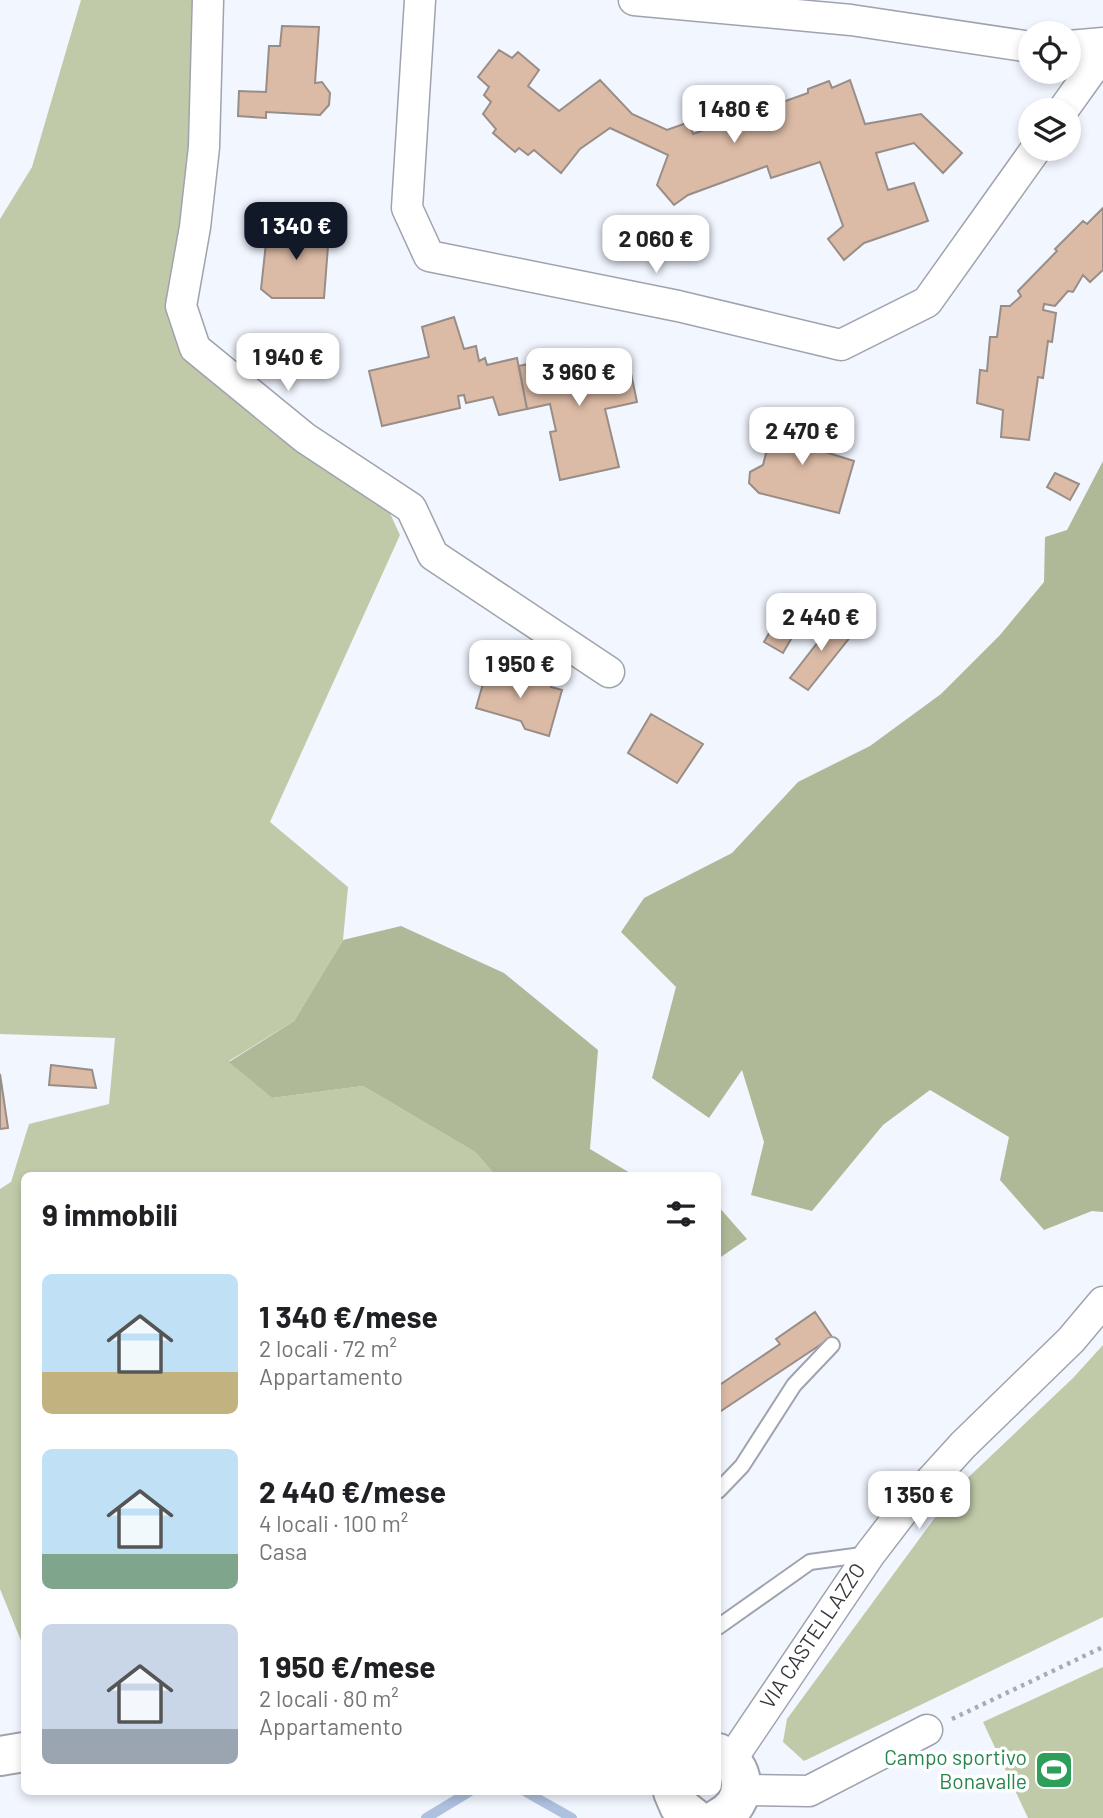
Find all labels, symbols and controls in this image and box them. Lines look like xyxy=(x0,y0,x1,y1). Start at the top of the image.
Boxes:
map controls xyxy=(1018,21,1081,161)
button: locate xyxy=(1018,21,1081,84)
pin: 1 480 € xyxy=(669,86,799,145)
text: 1 480 € xyxy=(698,94,770,122)
button: layers xyxy=(1018,98,1081,161)
pin: 1 340 € xyxy=(231,202,361,262)
text: 1 340 € xyxy=(260,211,332,239)
pin: 2 060 € xyxy=(591,216,721,275)
text: 2 060 € xyxy=(618,224,694,252)
pin: 1 940 € xyxy=(223,334,353,393)
text: 1 940 € xyxy=(252,342,324,370)
pin: 3 960 € xyxy=(514,348,644,408)
text: 3 960 € xyxy=(542,357,616,385)
pin: 2 470 € xyxy=(737,407,867,467)
text: 2 470 € xyxy=(765,416,839,444)
pin: 2 440 € xyxy=(756,594,886,653)
text: 2 440 € xyxy=(782,602,860,630)
pin: 1 950 € xyxy=(455,640,585,700)
text: 1 950 € xyxy=(485,649,555,677)
icon: filters xyxy=(662,1195,700,1233)
text: 9 immobili xyxy=(42,1196,178,1232)
text: 1 340 €/mese xyxy=(259,1298,438,1334)
icon: home xyxy=(98,1302,182,1386)
text: 2 locali · 72 m² xyxy=(259,1334,397,1362)
text: Appartamento xyxy=(259,1362,403,1390)
pin: 1 350 € xyxy=(854,1472,984,1531)
text: 2 440 €/mese xyxy=(259,1473,446,1509)
icon: home xyxy=(98,1477,182,1561)
text: 1 350 € xyxy=(884,1480,954,1508)
text: 4 locali · 100 m² xyxy=(259,1509,408,1537)
text: Casa xyxy=(259,1537,307,1565)
street label: VIA CASTELLAZZO xyxy=(754,1558,870,1713)
text: 1 950 €/mese xyxy=(259,1648,436,1684)
icon: home xyxy=(98,1652,182,1736)
text: 2 locali · 80 m² xyxy=(259,1684,399,1712)
text: Appartamento xyxy=(259,1712,403,1740)
place label: Campo sportivo Bonavalle xyxy=(884,1744,1027,1793)
sports icon: Campo sportivo Bonavalle xyxy=(1033,1749,1075,1791)

